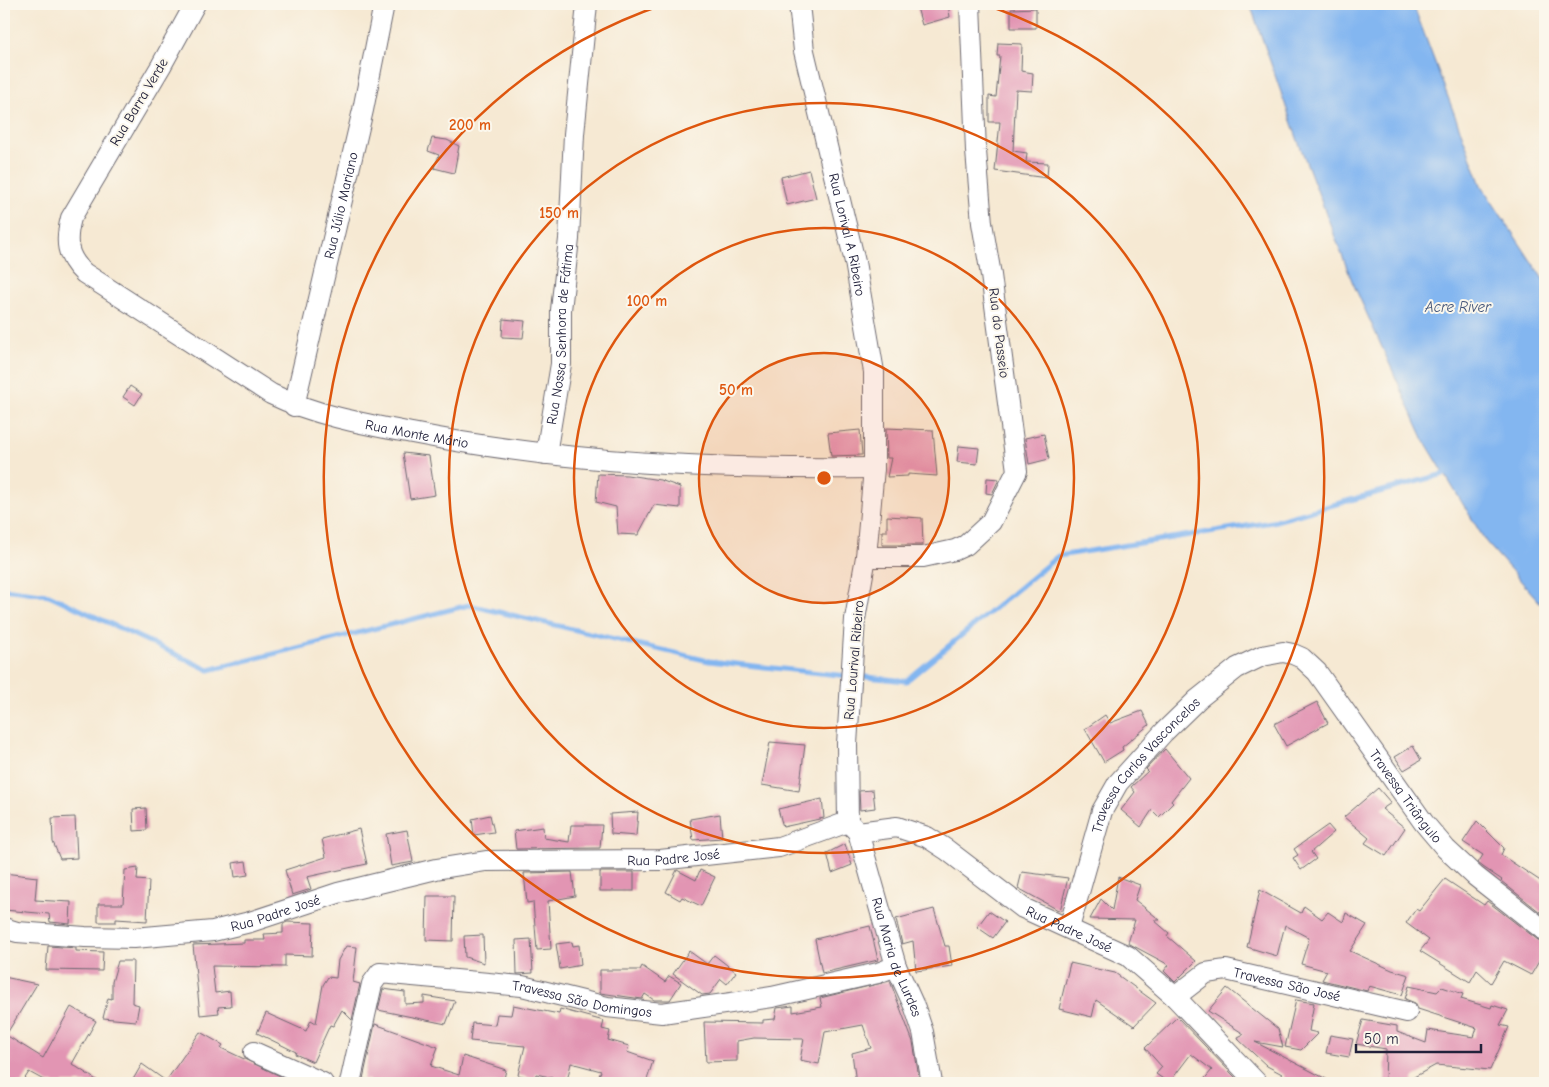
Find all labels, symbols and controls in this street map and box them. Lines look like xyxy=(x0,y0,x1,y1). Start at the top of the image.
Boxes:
street label: Rua Barra Verde xyxy=(106,55,172,149)
text: 200 m xyxy=(449,116,491,134)
street label: Rua Júlio Mariano xyxy=(320,150,361,261)
street label: Rua Lorival A Ribeiro xyxy=(825,171,869,297)
text: 150 m xyxy=(539,204,579,222)
street label: Rua Nossa Senhora de Fátima xyxy=(543,243,577,426)
street label: Rua do Passeio xyxy=(985,287,1013,379)
text: 100 m xyxy=(627,292,667,310)
water label: Acre River xyxy=(1424,298,1492,316)
text: 50 m xyxy=(719,381,753,399)
street label: Rua Monte Mário xyxy=(364,416,470,451)
centre of rings xyxy=(815,469,833,487)
street label: Rua Lourival Ribeiro xyxy=(840,600,868,720)
street label: Travessa Carlos Vasconcelos xyxy=(1088,693,1203,835)
street label: Travessa Triângulo xyxy=(1366,746,1446,847)
street label: Rua Padre José xyxy=(627,845,721,869)
street label: Rua Padre José xyxy=(229,891,322,935)
street label: Rua Maria de Lurdes xyxy=(868,895,926,1019)
street label: Rua Padre José xyxy=(1023,902,1115,956)
street label: Travessa São José xyxy=(1232,963,1342,1005)
street label: Travessa São Domingos xyxy=(511,977,653,1020)
scale bar xyxy=(1356,1022,1482,1054)
text: 50 m xyxy=(1364,1030,1399,1048)

